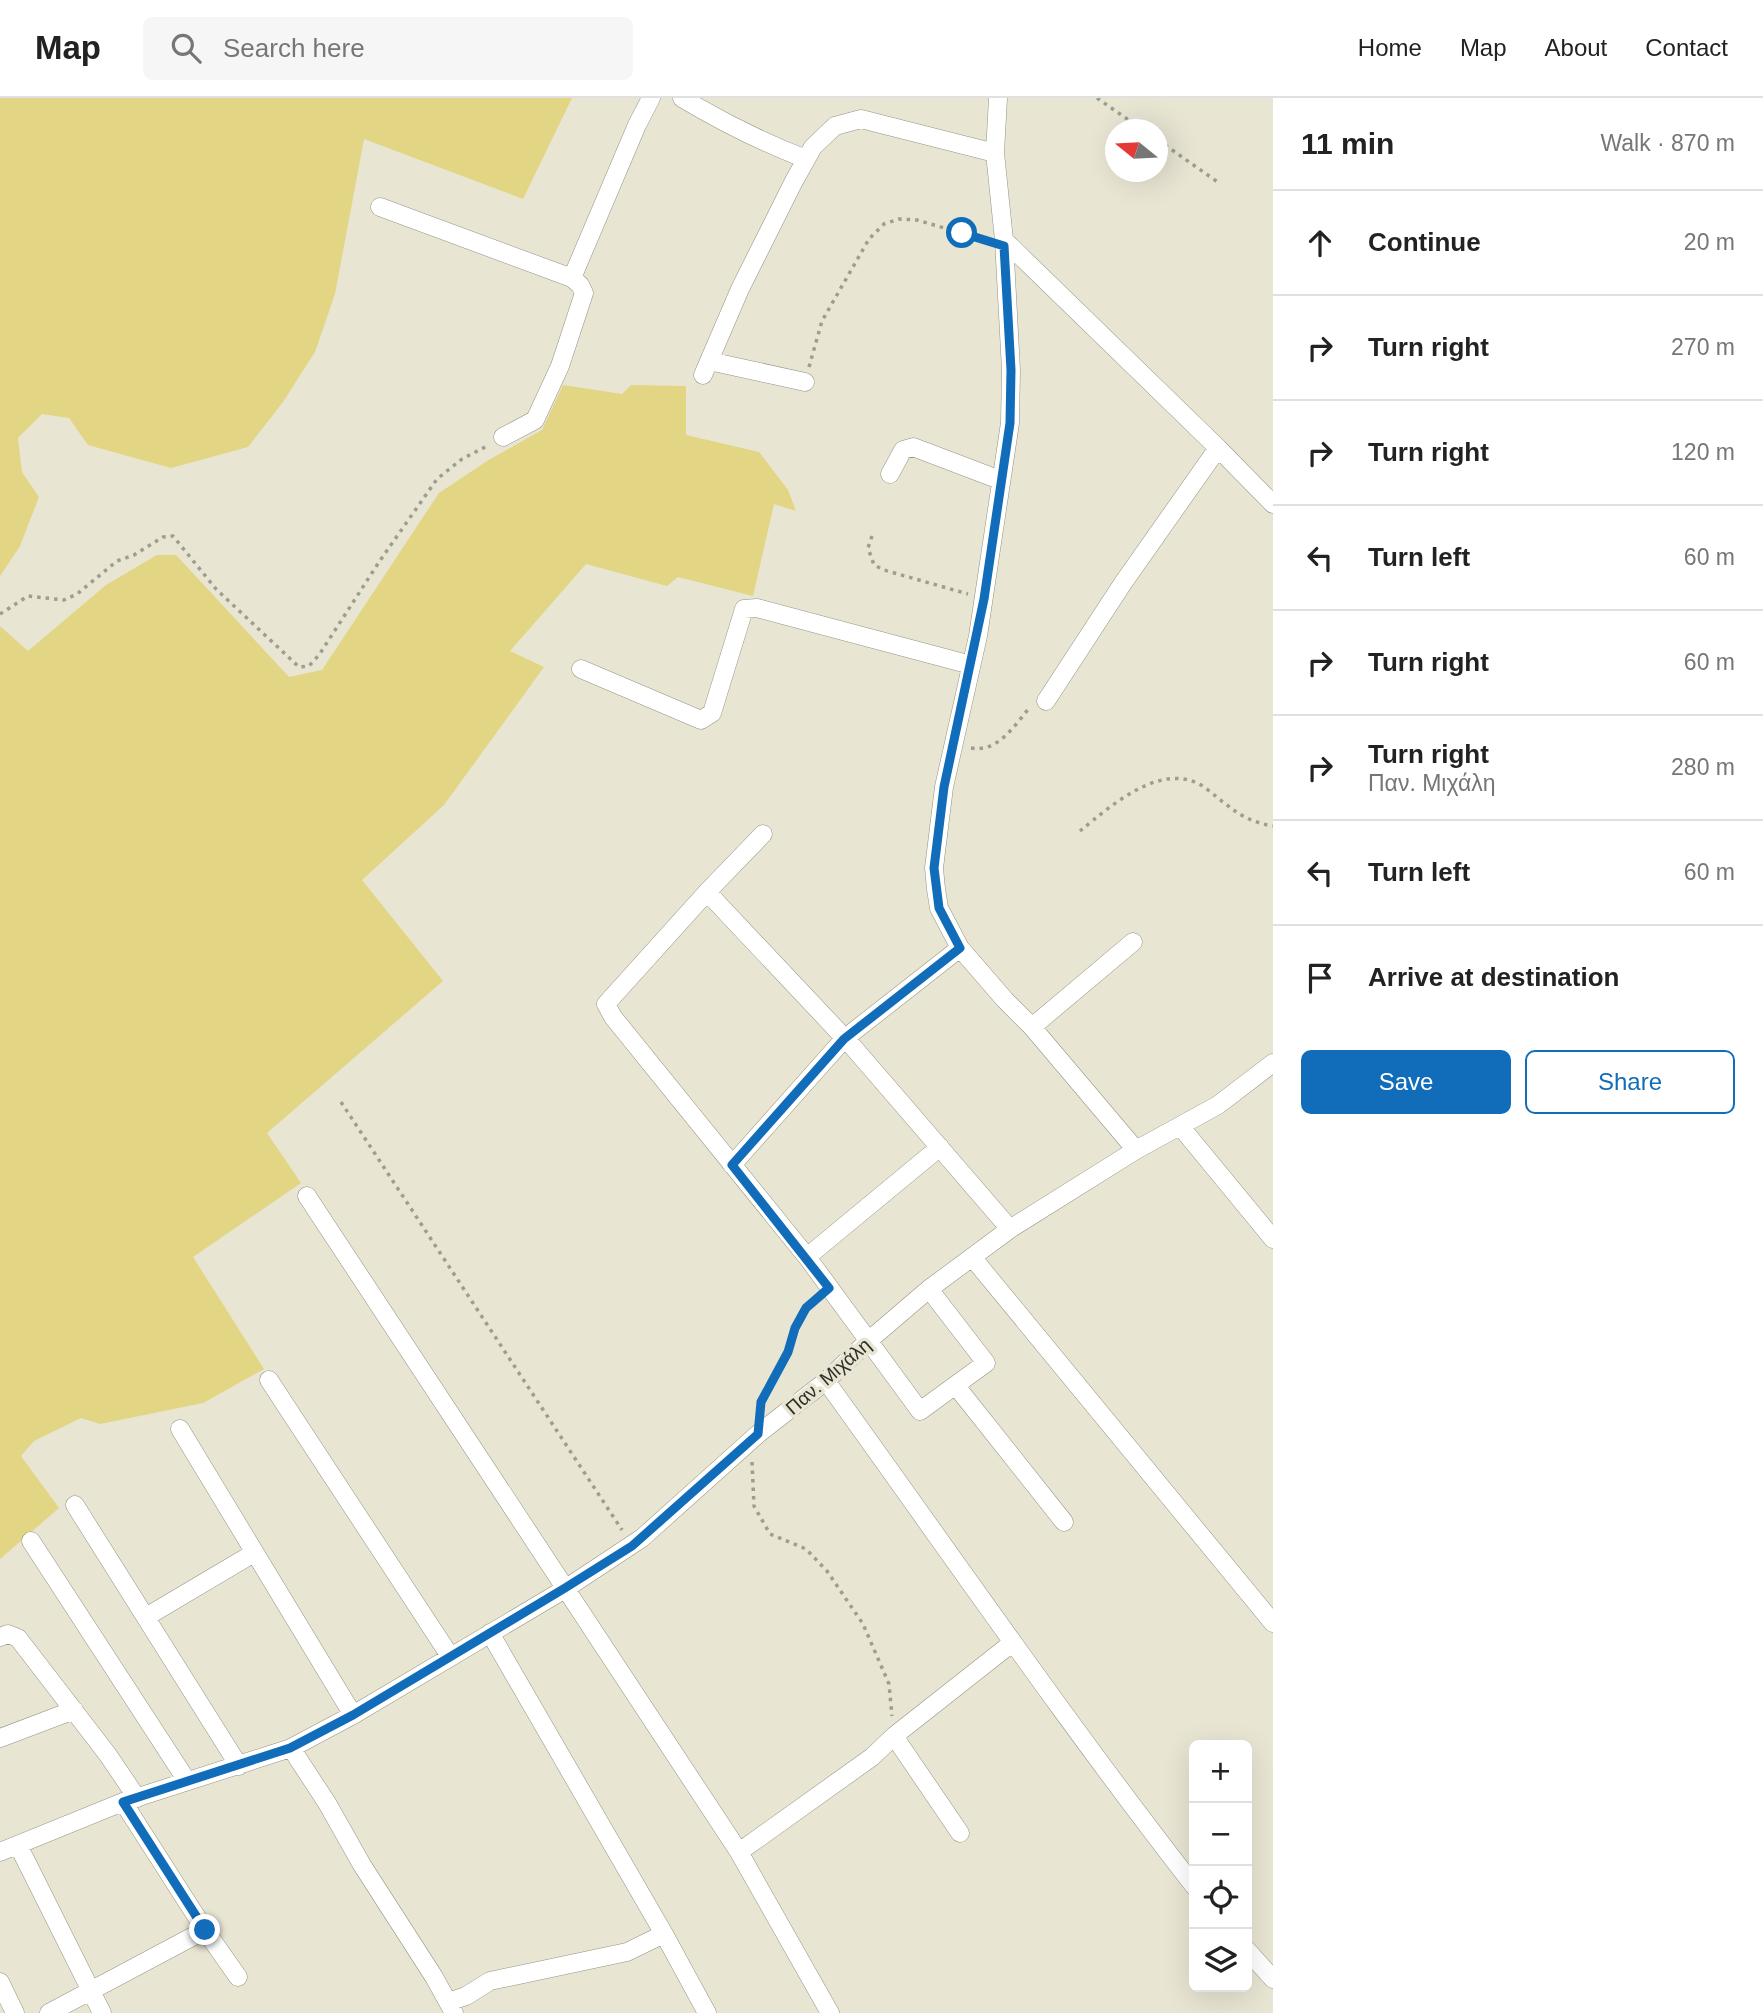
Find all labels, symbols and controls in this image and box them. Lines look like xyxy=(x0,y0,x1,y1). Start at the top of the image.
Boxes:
search box xyxy=(143,17,633,80)
text: Map xyxy=(35,29,101,66)
icon: search xyxy=(167,29,205,67)
text: Search here xyxy=(223,33,365,63)
text: Home xyxy=(1358,34,1422,61)
text: Map xyxy=(1460,34,1507,61)
text: About xyxy=(1545,34,1607,61)
text: Contact xyxy=(1645,34,1728,61)
north arrow xyxy=(1105,119,1168,182)
text: 11 min xyxy=(1301,127,1394,160)
text: Walk · 870 m xyxy=(1600,130,1735,156)
route start xyxy=(946,217,977,248)
icon: ahead xyxy=(1301,224,1339,262)
text: Continue xyxy=(1368,227,1481,257)
text: 20 m xyxy=(1684,229,1735,255)
icon: right xyxy=(1301,329,1339,367)
text: Turn right xyxy=(1368,332,1489,362)
text: 270 m xyxy=(1671,334,1735,360)
icon: right xyxy=(1301,434,1339,472)
text: Turn right xyxy=(1368,437,1489,467)
text: 120 m xyxy=(1671,439,1735,465)
icon: left xyxy=(1301,539,1339,577)
text: Turn left xyxy=(1368,542,1470,572)
text: 60 m xyxy=(1684,544,1735,570)
icon: right xyxy=(1301,644,1339,682)
text: Turn right xyxy=(1368,647,1489,677)
text: 60 m xyxy=(1684,649,1735,675)
text: Turn right xyxy=(1368,739,1489,769)
icon: right xyxy=(1301,749,1339,787)
text: 280 m xyxy=(1671,754,1735,780)
text: Παν. Μιχάλη xyxy=(1368,770,1496,796)
icon: left xyxy=(1301,854,1339,892)
text: Turn left xyxy=(1368,857,1470,887)
text: 60 m xyxy=(1684,859,1735,885)
icon: arrive xyxy=(1301,959,1339,997)
text: Arrive at destination xyxy=(1368,962,1619,992)
button: Save xyxy=(1301,1050,1511,1114)
button: Share xyxy=(1525,1050,1735,1114)
street label: Παν. Μιχάλη xyxy=(782,1334,875,1419)
map controls xyxy=(1189,1740,1252,1992)
button: + xyxy=(1189,1740,1252,1803)
button: − xyxy=(1189,1803,1252,1866)
button: locate xyxy=(1189,1866,1252,1929)
route end xyxy=(189,1914,220,1945)
button: layers xyxy=(1189,1929,1252,1992)

